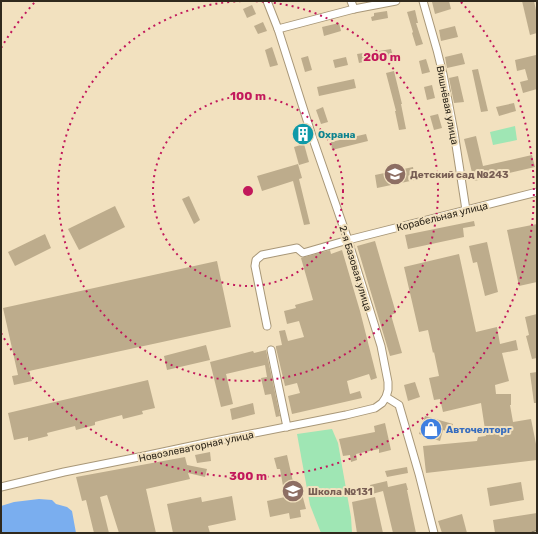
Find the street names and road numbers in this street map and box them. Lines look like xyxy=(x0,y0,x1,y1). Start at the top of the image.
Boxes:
street label: Вишнёвая улица xyxy=(433,65,461,146)
street label: Корабельная улица xyxy=(395,200,489,234)
street label: 2-я Базовая улица xyxy=(336,224,374,313)
street label: Новоэлеваторная улица xyxy=(138,429,255,465)

